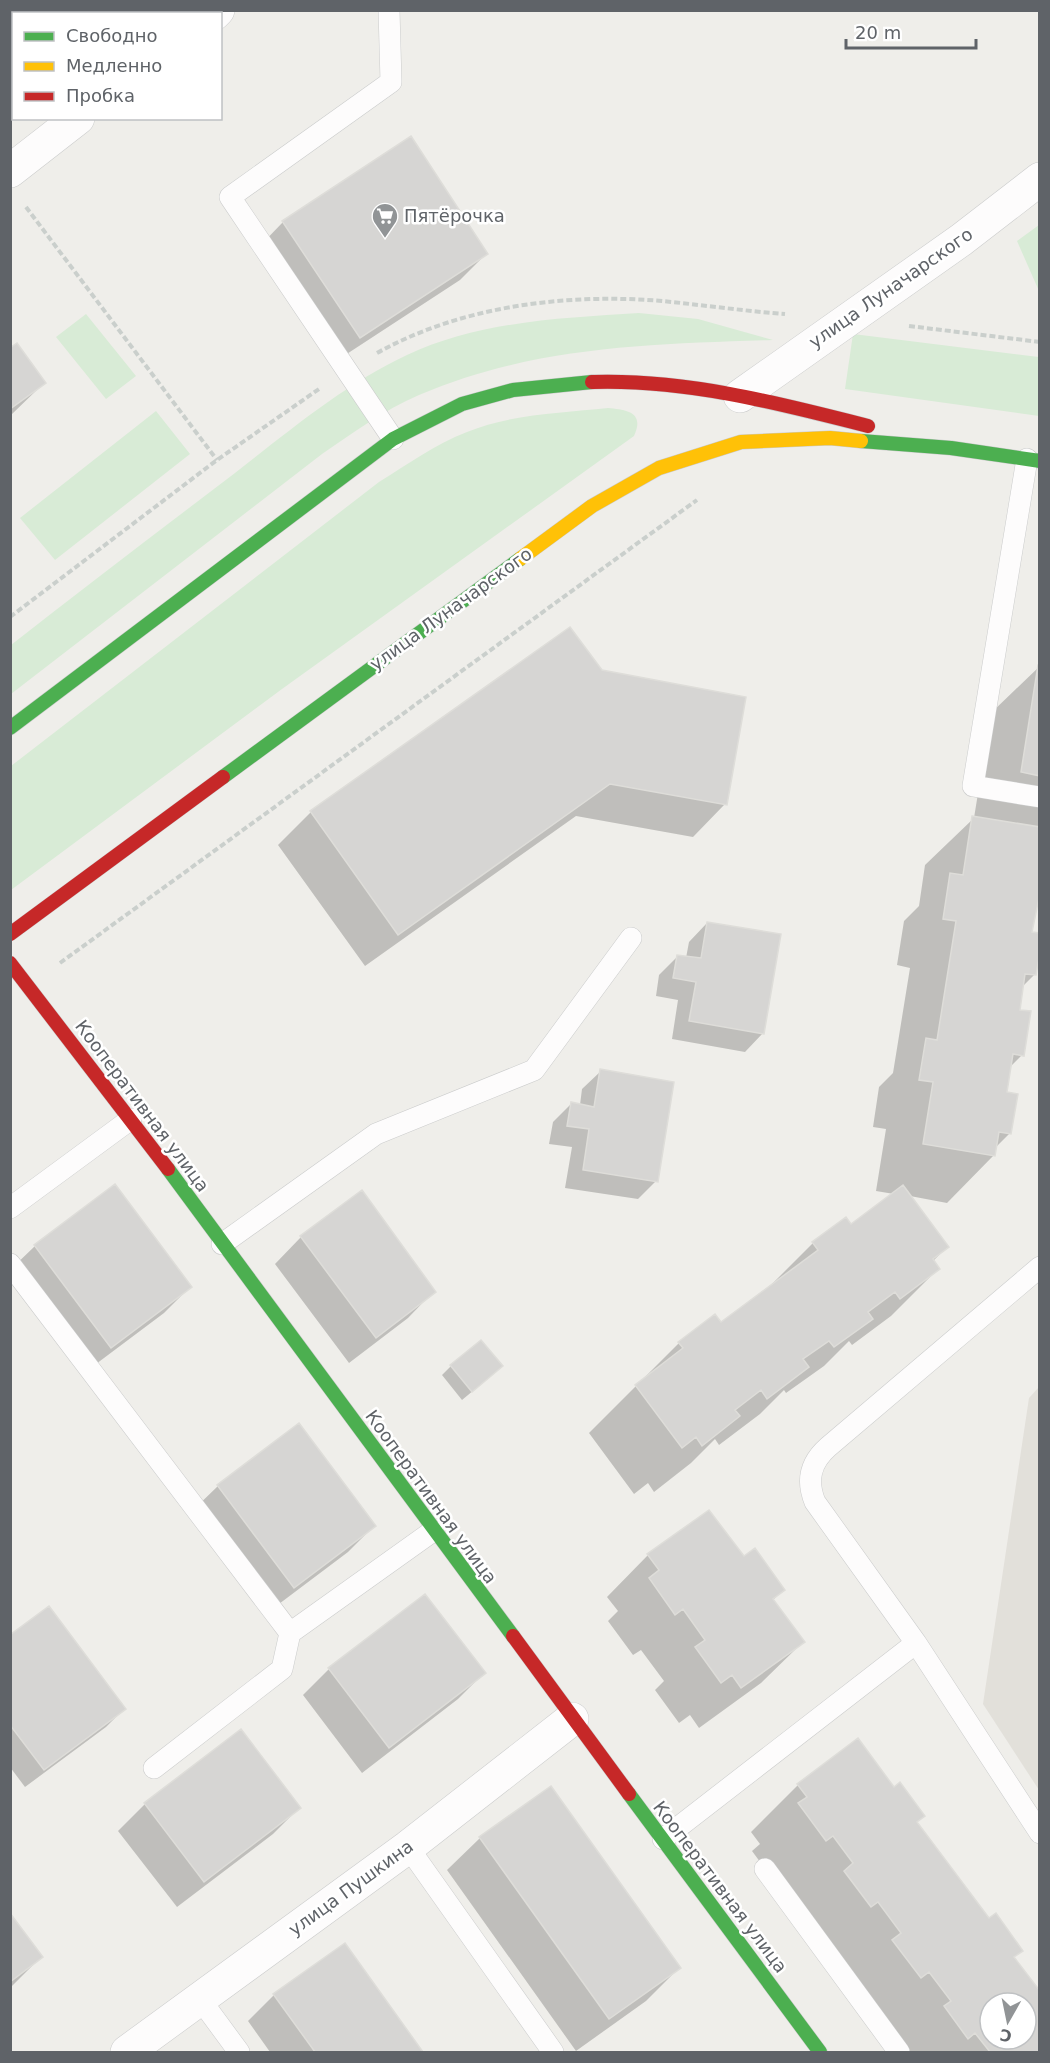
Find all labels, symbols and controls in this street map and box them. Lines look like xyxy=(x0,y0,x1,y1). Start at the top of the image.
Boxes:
legend xyxy=(12,12,222,120)
scale bar xyxy=(846,12,976,50)
text: 20 m xyxy=(855,22,901,43)
text: Свободно xyxy=(66,25,158,46)
text: Медленно xyxy=(66,55,162,76)
text: Пробка xyxy=(66,85,135,106)
supermarket icon: Пятёрочка xyxy=(370,201,400,239)
place label: Пятёрочка xyxy=(404,205,505,226)
street label: улица Луначарского xyxy=(805,223,977,352)
street label: улица Луначарского xyxy=(366,543,536,674)
street label: Кооперативная улица xyxy=(71,1016,214,1196)
street label: Кооперативная улица xyxy=(361,1406,501,1588)
street label: Кооперативная улица xyxy=(649,1797,792,1977)
street label: улица Пушкина xyxy=(284,1835,417,1940)
north arrow xyxy=(978,1991,1038,2051)
text: С xyxy=(998,2025,1013,2046)

